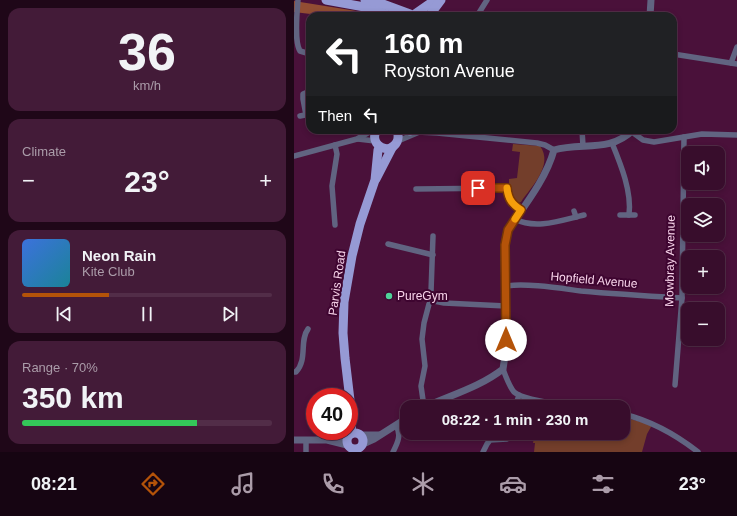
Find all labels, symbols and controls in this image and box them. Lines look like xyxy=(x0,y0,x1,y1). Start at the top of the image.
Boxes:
text: 36 xyxy=(118,23,176,81)
icon: left xyxy=(318,28,370,80)
text: 160 m xyxy=(384,28,463,59)
text: Royston Avenue xyxy=(384,61,515,81)
text: km/h xyxy=(133,78,161,93)
icon: left xyxy=(360,104,382,126)
text: Then xyxy=(318,107,352,124)
text: Climate xyxy=(22,144,66,159)
map controls xyxy=(681,146,725,346)
button: sound xyxy=(681,146,725,190)
text: 23° xyxy=(124,165,170,198)
text: − xyxy=(22,168,35,193)
text: + xyxy=(259,168,272,193)
pin xyxy=(461,171,495,205)
icon: arrive xyxy=(467,177,489,199)
button: layers xyxy=(681,198,725,242)
street label: Mowbray Avenue xyxy=(662,215,678,307)
text: Neon Rain xyxy=(82,247,156,264)
street label: Parvis Road xyxy=(326,250,348,316)
button: + xyxy=(681,250,725,294)
text: Kite Club xyxy=(82,264,135,279)
street label: Hopfield Avenue xyxy=(550,269,638,291)
place label: PureGym xyxy=(397,289,448,303)
marker: PureGym xyxy=(384,291,394,301)
button: − xyxy=(681,302,725,346)
icon: previous xyxy=(53,303,75,325)
icon: pause xyxy=(136,303,158,325)
icon: next xyxy=(219,303,241,325)
position arrow xyxy=(485,319,527,361)
text: Range · 70% xyxy=(22,360,98,375)
text: 350 km xyxy=(22,381,124,414)
speed limit sign: 40 xyxy=(306,388,358,440)
text: 08:22 · 1 min · 230 m xyxy=(442,411,588,428)
icon: directions xyxy=(139,470,167,498)
icon: music xyxy=(229,470,257,498)
icon: phone xyxy=(319,470,347,498)
icon: climate xyxy=(409,470,437,498)
icon: car xyxy=(499,470,527,498)
icon: filters xyxy=(589,470,617,498)
text: 08:21 xyxy=(31,474,77,494)
text: 23° xyxy=(679,474,706,494)

